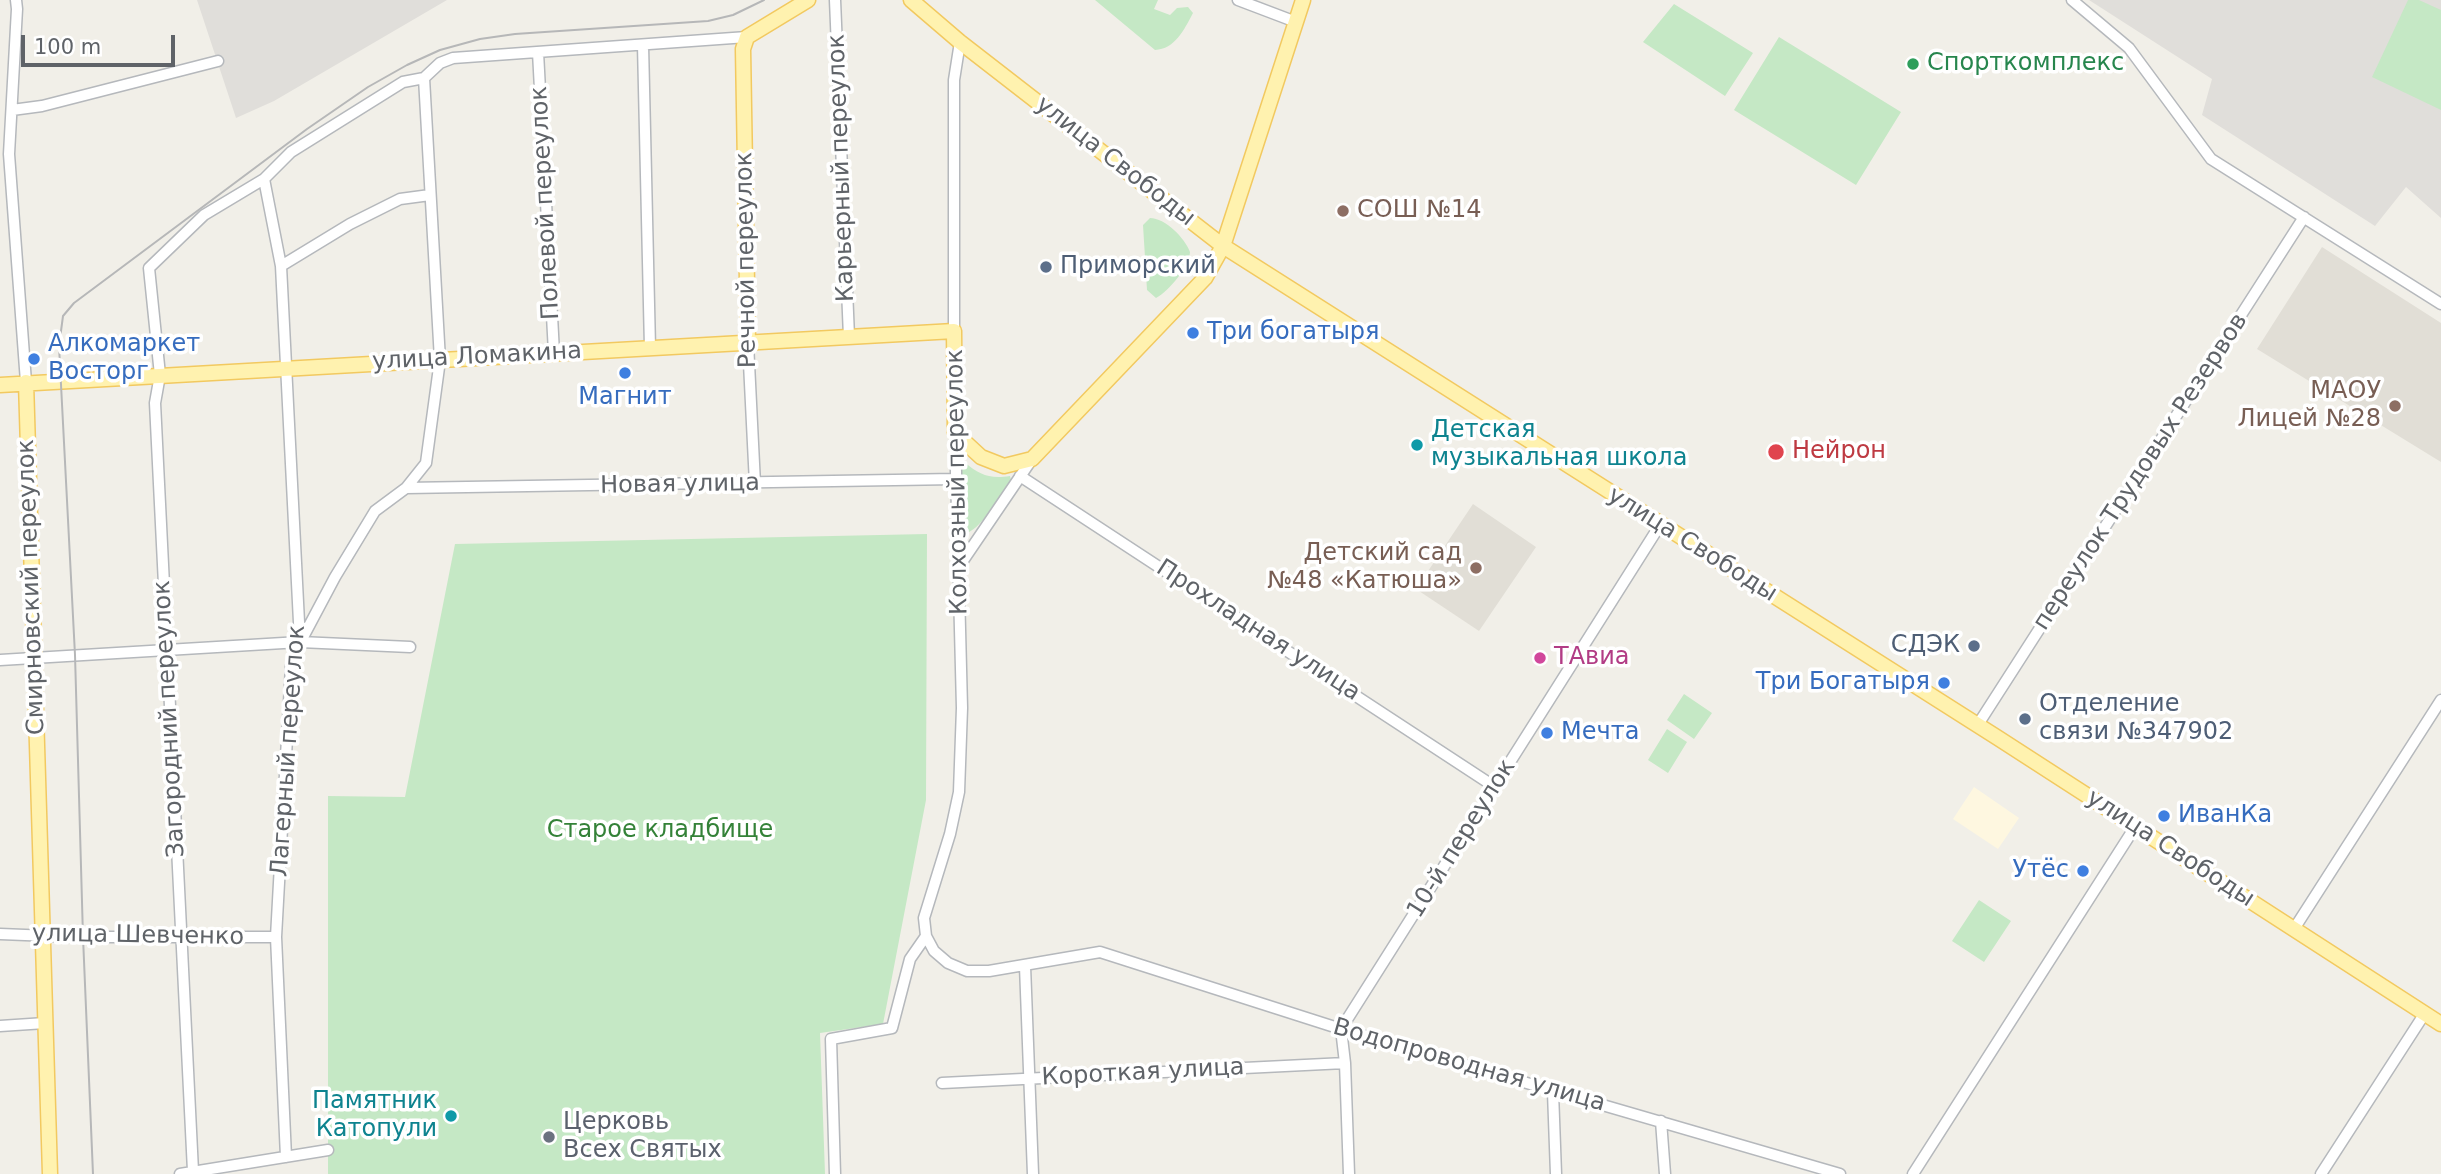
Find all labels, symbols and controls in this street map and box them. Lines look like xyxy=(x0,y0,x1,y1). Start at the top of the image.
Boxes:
scale bar xyxy=(24,21,178,65)
street label: Карьерный переулок xyxy=(823,33,861,303)
text: 100 m xyxy=(34,35,101,59)
place label: Спорткомплекс xyxy=(1927,50,2124,78)
marker: Спорткомплекс xyxy=(1905,56,1921,72)
street label: Полевой переулок xyxy=(525,85,567,321)
street label: улица Свободы xyxy=(1030,91,1200,233)
street label: Речной переулок xyxy=(731,152,763,368)
place label: СОШ №14 xyxy=(1357,197,1481,225)
marker: СОШ №14 xyxy=(1335,203,1351,219)
place label: Приморский xyxy=(1060,253,1216,281)
marker: Приморский xyxy=(1038,259,1054,275)
street label: переулок Трудовых Резервов xyxy=(2028,308,2254,636)
place label: Три богатыря xyxy=(1207,319,1380,347)
marker: Три богатыря xyxy=(1185,325,1201,341)
place label: Алкомаркет Восторг xyxy=(48,331,200,387)
street label: улица Ломакина xyxy=(371,337,583,377)
street label: Колхозный переулок xyxy=(941,349,975,615)
marker: Алкомаркет Восторг xyxy=(26,351,42,367)
marker: Магнит xyxy=(617,365,633,381)
place label: МАОУ Лицей №28 xyxy=(2238,378,2381,434)
place label: Магнит xyxy=(578,384,672,412)
marker: МАОУ Лицей №28 xyxy=(2387,398,2403,414)
place label: Детская музыкальная школа xyxy=(1431,417,1687,473)
marker: Детская музыкальная школа xyxy=(1409,437,1425,453)
place label: Нейрон xyxy=(1792,438,1886,466)
street label: Смирновский переулок xyxy=(12,439,52,735)
marker: Нейрон xyxy=(1766,442,1786,462)
street label: Новая улица xyxy=(600,469,760,501)
street label: улица Свободы xyxy=(1602,481,1782,609)
place label: Детский сад №48 «Катюша» xyxy=(1267,540,1462,596)
street label: Прохладная улица xyxy=(1151,554,1365,708)
marker: Детский сад №48 «Катюша» xyxy=(1468,560,1484,576)
street label: Загородний переулок xyxy=(148,580,192,858)
street label: Лагерный переулок xyxy=(266,624,312,878)
place label: СДЭК xyxy=(1891,632,1960,660)
marker: СДЭК xyxy=(1966,638,1982,654)
place label: ТАвиа xyxy=(1554,644,1630,672)
marker: ТАвиа xyxy=(1532,650,1548,666)
place label: Три Богатыря xyxy=(1756,669,1930,697)
marker: Три Богатыря xyxy=(1936,675,1952,691)
place label: Отделение связи №347902 xyxy=(2039,691,2233,747)
marker: Отделение связи №347902 xyxy=(2017,711,2033,727)
place label: Мечта xyxy=(1561,719,1639,747)
marker: Мечта xyxy=(1539,725,1555,741)
street label: 10-й переулок xyxy=(1402,754,1522,924)
street label: улица Свободы xyxy=(2081,784,2259,914)
place label: ИванКа xyxy=(2178,802,2272,830)
marker: ИванКа xyxy=(2156,808,2172,824)
park label: Старое кладбище xyxy=(547,817,773,845)
place label: Утёс xyxy=(2012,857,2069,885)
marker: Утёс xyxy=(2075,863,2091,879)
street label: улица Шевченко xyxy=(32,920,244,952)
street label: Водопроводная улица xyxy=(1329,1013,1609,1119)
street label: Короткая улица xyxy=(1041,1053,1245,1093)
place label: Памятник Катопули xyxy=(312,1088,437,1144)
marker: Памятник Катопули xyxy=(443,1108,459,1124)
place label: Церковь Всех Святых xyxy=(563,1109,722,1165)
marker: Церковь Всех Святых xyxy=(541,1129,557,1145)

